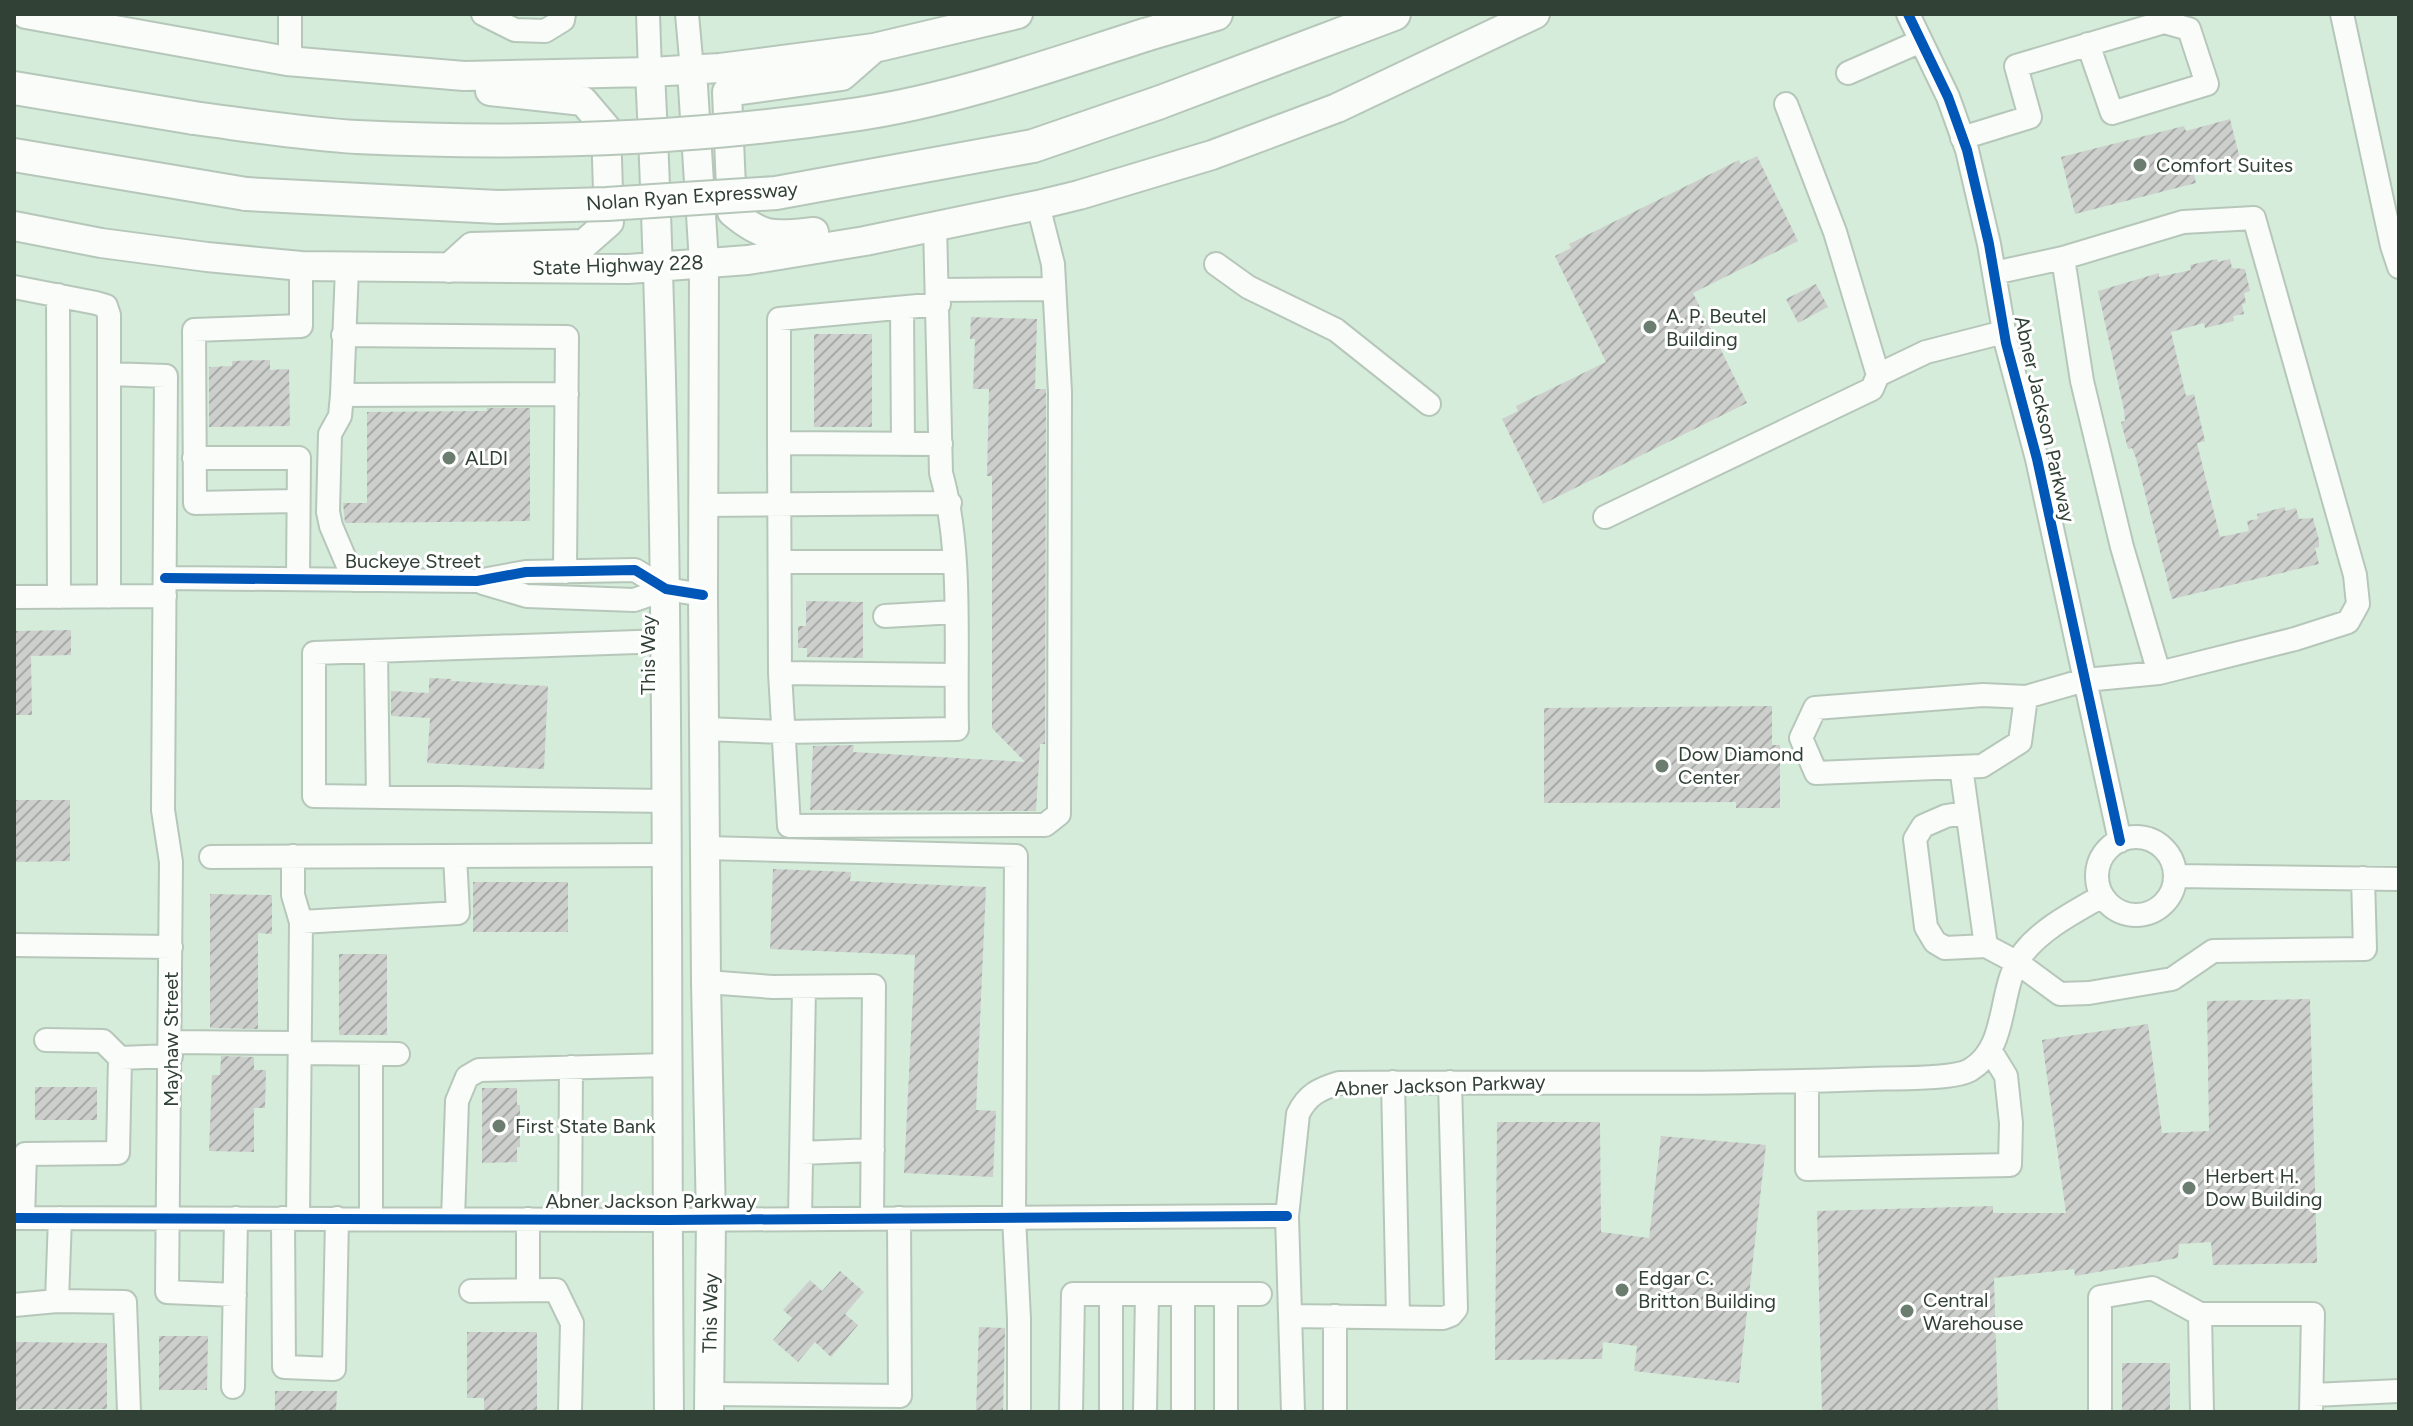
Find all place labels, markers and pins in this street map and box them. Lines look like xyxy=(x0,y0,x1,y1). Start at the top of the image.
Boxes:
place label: Comfort Suites xyxy=(2156,153,2293,177)
marker: Comfort Suites xyxy=(2131,156,2149,174)
place label: A. P. Beutel Building xyxy=(1666,304,1766,351)
marker: A. P. Beutel Building xyxy=(1641,318,1659,336)
place label: ALDI xyxy=(465,446,508,470)
marker: ALDI xyxy=(440,449,458,467)
place label: Dow Diamond Center xyxy=(1678,742,1804,789)
marker: Dow Diamond Center xyxy=(1653,757,1671,775)
place label: First State Bank xyxy=(515,1114,656,1138)
marker: First State Bank xyxy=(490,1117,508,1135)
place label: Herbert H. Dow Building xyxy=(2205,1164,2322,1211)
marker: Herbert H. Dow Building xyxy=(2180,1179,2198,1197)
place label: Edgar C. Britton Building xyxy=(1638,1266,1776,1313)
marker: Edgar C. Britton Building xyxy=(1613,1281,1631,1299)
place label: Central Warehouse xyxy=(1923,1288,2024,1335)
marker: Central Warehouse xyxy=(1898,1302,1916,1320)

